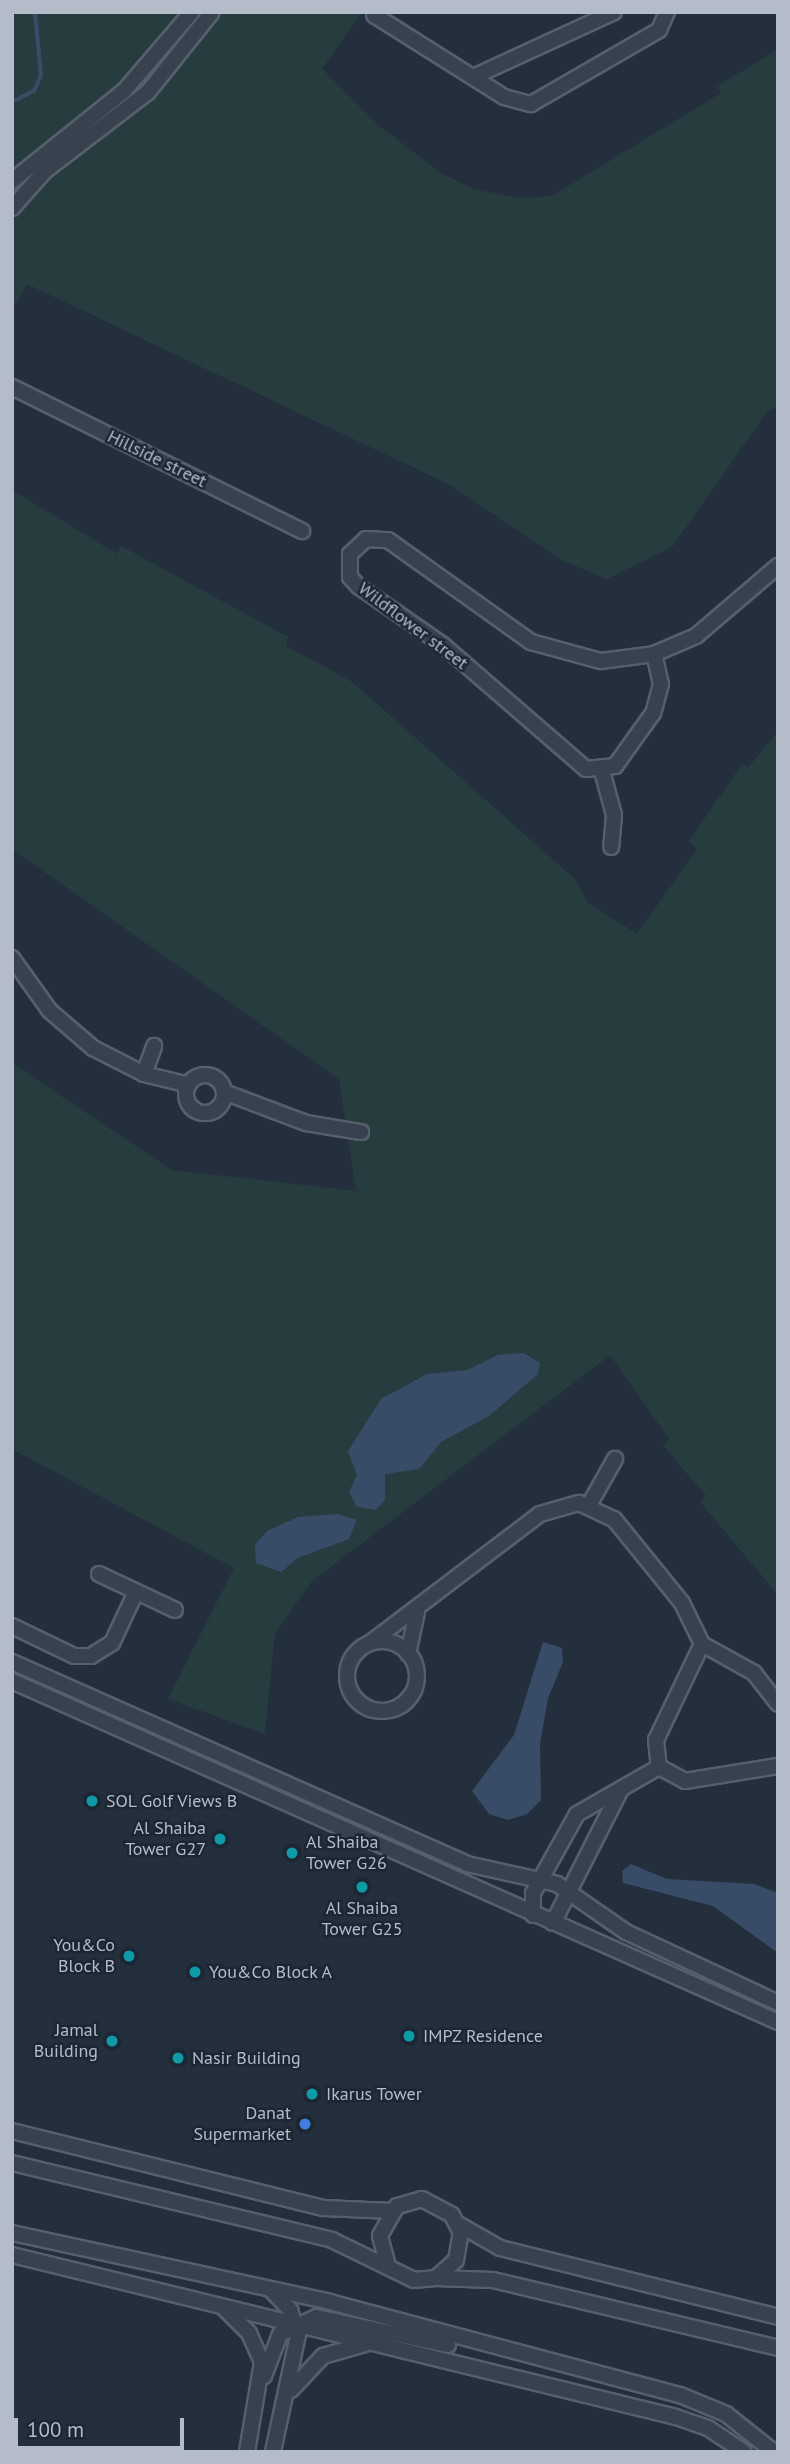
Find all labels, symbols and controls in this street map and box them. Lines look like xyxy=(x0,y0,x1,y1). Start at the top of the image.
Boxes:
street label: Hillside street xyxy=(104,426,210,492)
street label: Wildflower street xyxy=(354,578,472,674)
place label: SOL Golf Views B xyxy=(106,1790,239,1812)
marker: SOL Golf Views B xyxy=(84,1793,100,1809)
place label: Al Shaiba Tower G27 xyxy=(125,1818,206,1860)
marker: Al Shaiba Tower G27 xyxy=(212,1831,228,1847)
place label: Al Shaiba Tower G26 xyxy=(306,1832,387,1874)
marker: Al Shaiba Tower G26 xyxy=(284,1845,300,1861)
marker: Al Shaiba Tower G25 xyxy=(354,1879,370,1895)
place label: Al Shaiba Tower G25 xyxy=(322,1898,402,1940)
place label: You&Co Block B xyxy=(53,1935,115,1978)
marker: You&Co Block B xyxy=(121,1948,137,1964)
place label: You&Co Block A xyxy=(209,1961,333,1983)
marker: You&Co Block A xyxy=(187,1964,203,1980)
place label: Jamal Building xyxy=(34,2020,98,2062)
place label: IMPZ Residence xyxy=(423,2025,544,2047)
marker: IMPZ Residence xyxy=(401,2028,417,2044)
marker: Jamal Building xyxy=(104,2033,120,2049)
place label: Nasir Building xyxy=(192,2047,301,2069)
marker: Nasir Building xyxy=(170,2050,186,2066)
place label: Ikarus Tower xyxy=(326,2083,422,2105)
marker: Ikarus Tower xyxy=(304,2086,320,2102)
place label: Danat Supermarket xyxy=(193,2103,291,2146)
marker: Danat Supermarket xyxy=(297,2116,313,2132)
scale bar xyxy=(18,2404,187,2448)
text: 100 m xyxy=(27,2416,84,2443)

